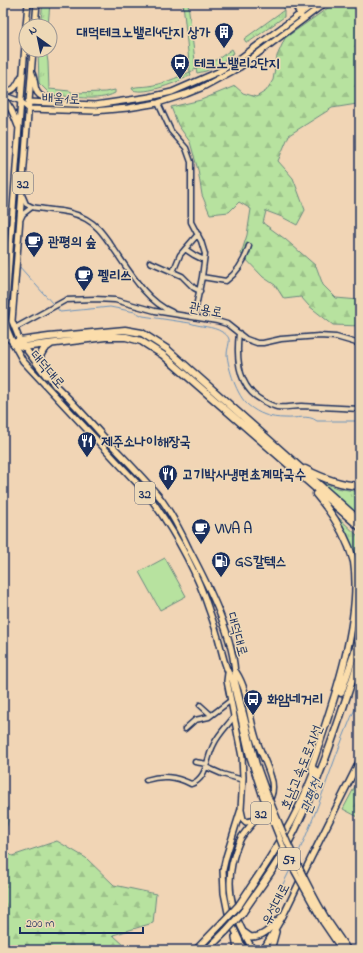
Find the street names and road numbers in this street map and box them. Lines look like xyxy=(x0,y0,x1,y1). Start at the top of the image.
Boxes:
street label: 배울1로 xyxy=(41,88,80,111)
road number: 32 xyxy=(13,172,33,194)
street label: 관용로 xyxy=(187,297,224,324)
street label: 대덕대로 xyxy=(24,346,70,394)
road number: 32 xyxy=(135,482,155,504)
street label: 대덕대로 xyxy=(220,610,253,659)
street label: 호남고속도로지선 xyxy=(276,722,329,813)
road number: 32 xyxy=(251,802,271,824)
road number: 57 xyxy=(278,848,300,870)
street label: 유성대로 xyxy=(257,880,296,930)

